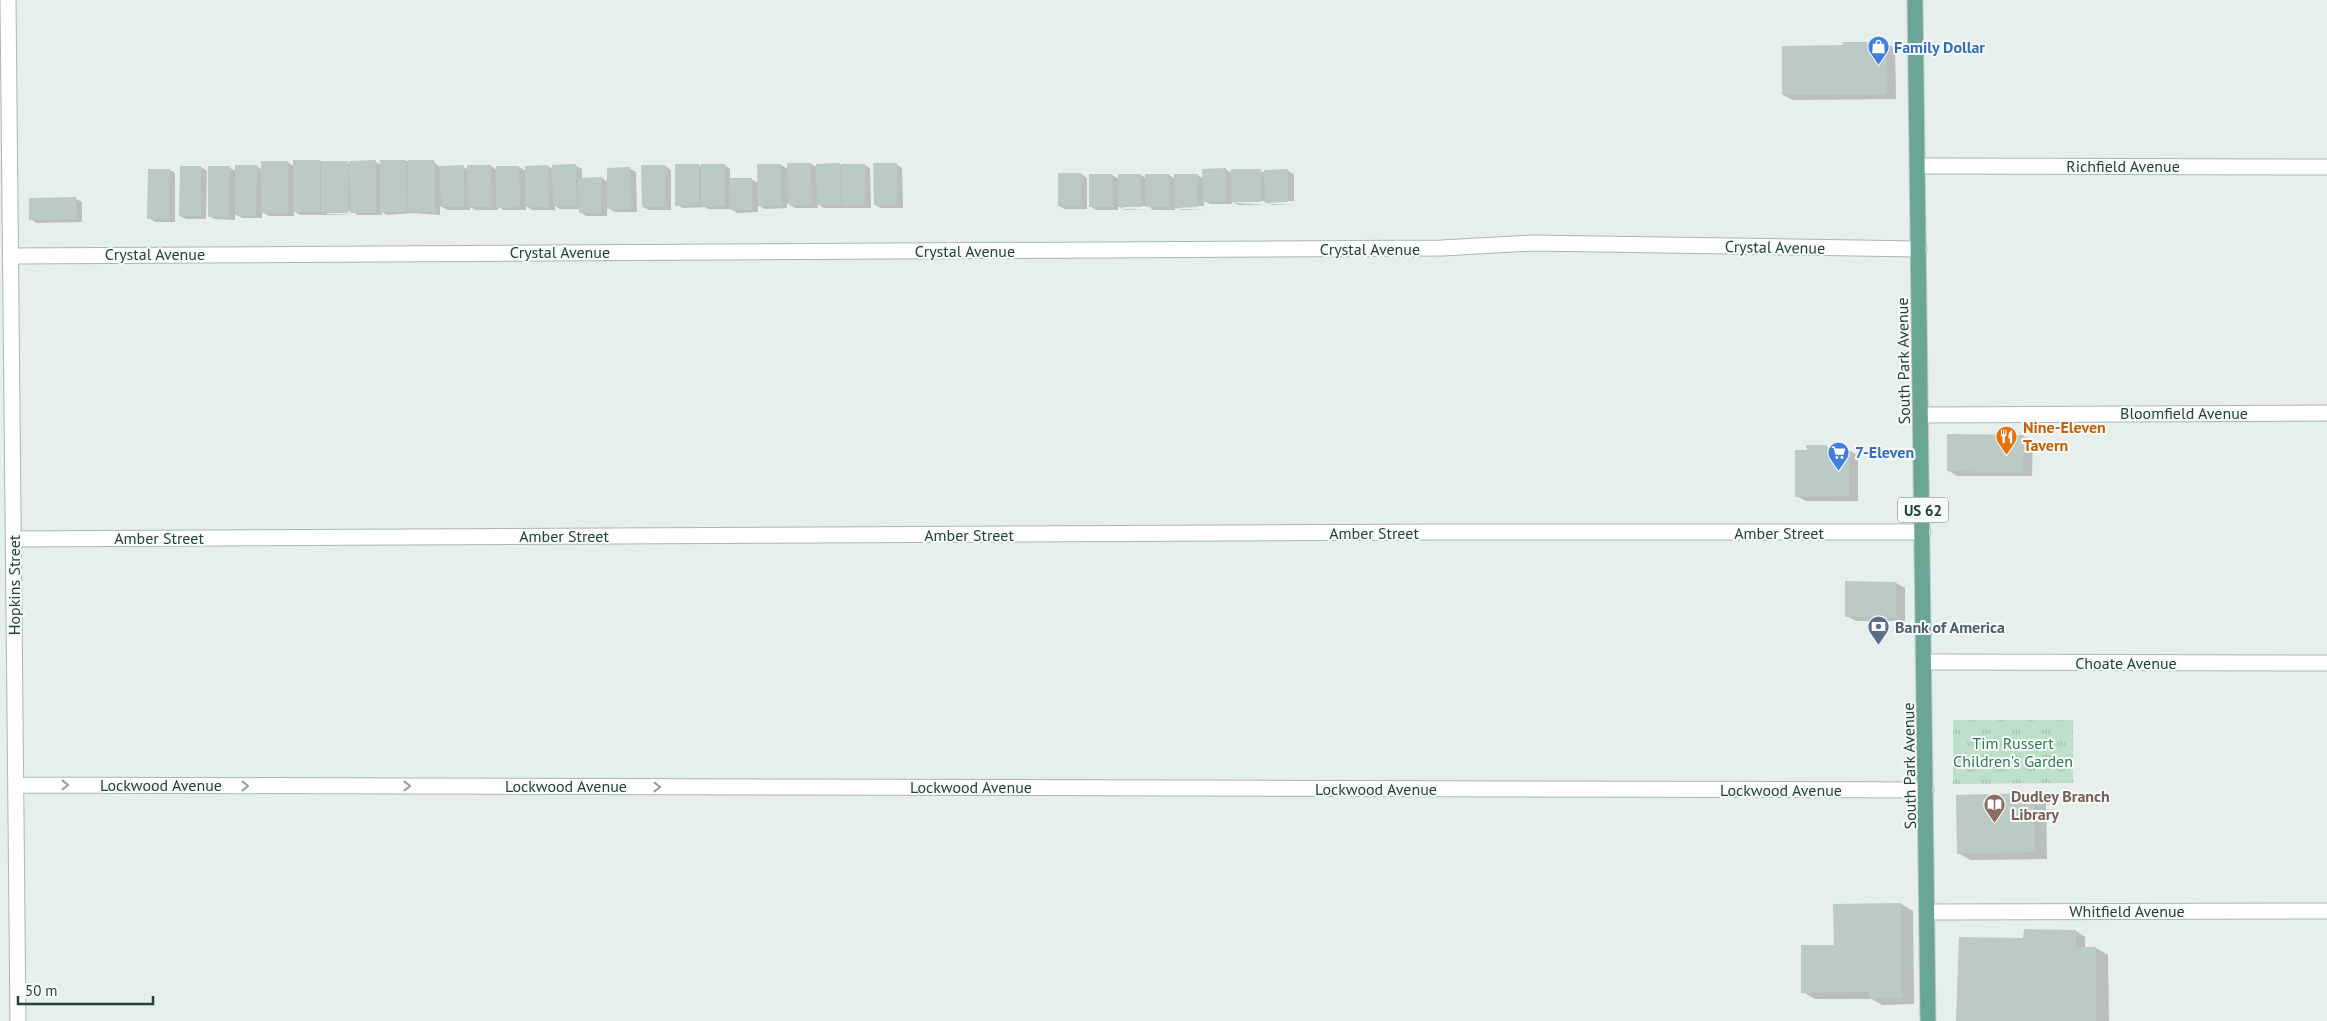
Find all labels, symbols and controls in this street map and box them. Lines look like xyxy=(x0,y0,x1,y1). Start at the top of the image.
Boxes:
shop icon: Family Dollar xyxy=(1866,35,1890,66)
place label: Family Dollar xyxy=(1894,37,1985,57)
street label: Richfield Avenue xyxy=(2066,156,2180,176)
street label: Crystal Avenue xyxy=(1725,236,1825,258)
street label: Crystal Avenue xyxy=(1320,239,1420,259)
street label: Crystal Avenue xyxy=(915,241,1015,261)
street label: Crystal Avenue xyxy=(510,242,610,262)
street label: Crystal Avenue xyxy=(105,244,205,264)
street label: South Park Avenue xyxy=(1892,297,1914,425)
street label: Bloomfield Avenue xyxy=(2120,403,2248,423)
place label: Nine-Eleven Tavern xyxy=(2023,417,2106,455)
restaurant icon: Nine-Eleven Tavern xyxy=(1995,424,2019,455)
supermarket icon: 7-Eleven xyxy=(1827,440,1851,471)
place label: 7-Eleven xyxy=(1855,442,1914,462)
road number: US 62 xyxy=(1898,498,1948,522)
street label: Amber Street xyxy=(1329,523,1419,543)
street label: Amber Street xyxy=(1734,523,1824,543)
street label: Amber Street xyxy=(924,525,1014,545)
street label: Amber Street xyxy=(519,526,609,546)
street label: Amber Street xyxy=(114,528,204,548)
street label: Hopkins Street xyxy=(4,534,24,635)
bank icon: Bank of America xyxy=(1867,615,1891,646)
place label: Bank of America xyxy=(1895,617,2005,637)
street label: Choate Avenue xyxy=(2075,653,2177,673)
street label: South Park Avenue xyxy=(1898,702,1920,830)
park label: Tim Russert Children's Garden xyxy=(1953,733,2073,771)
street label: Lockwood Avenue xyxy=(100,775,222,795)
street label: Lockwood Avenue xyxy=(505,776,627,796)
street label: Lockwood Avenue xyxy=(910,777,1032,797)
street label: Lockwood Avenue xyxy=(1315,779,1437,799)
one-way arrow xyxy=(61,780,69,790)
street label: Lockwood Avenue xyxy=(1720,780,1842,800)
one-way arrow xyxy=(241,781,249,791)
one-way arrow xyxy=(404,781,411,791)
one-way arrow xyxy=(654,782,661,792)
place label: Dudley Branch Library xyxy=(2011,786,2110,824)
library icon: Dudley Branch Library xyxy=(1983,793,2007,824)
street label: Whitfield Avenue xyxy=(2069,901,2185,921)
scale bar xyxy=(18,974,152,1006)
text: 50 m xyxy=(25,981,58,1000)

